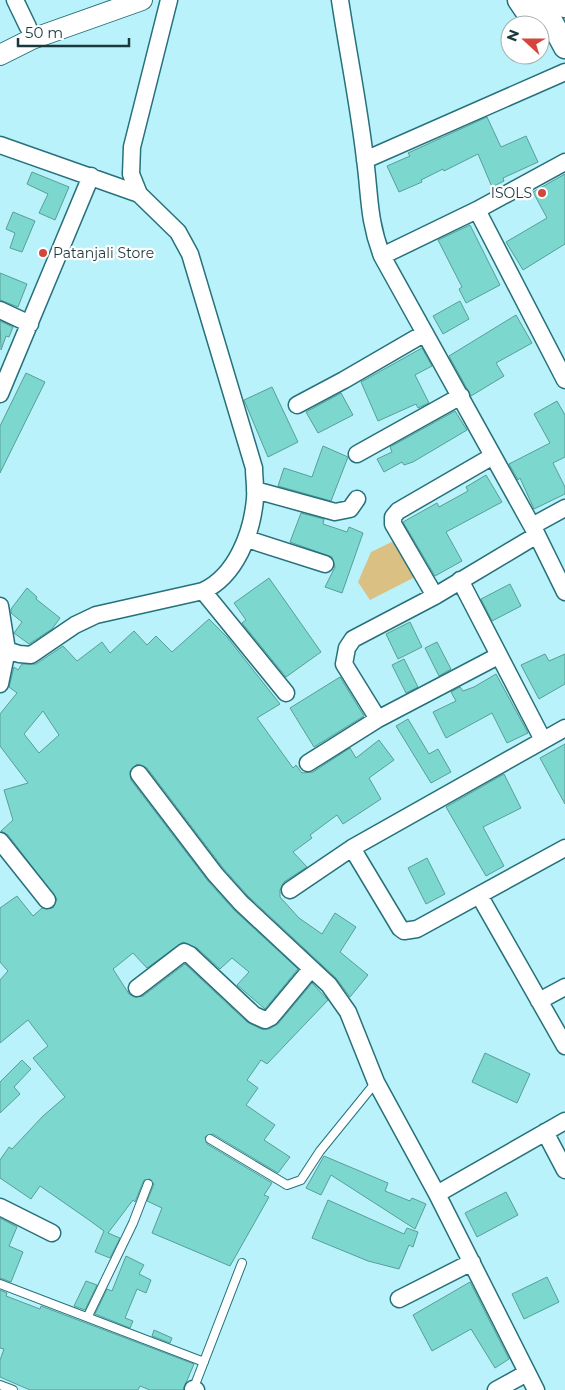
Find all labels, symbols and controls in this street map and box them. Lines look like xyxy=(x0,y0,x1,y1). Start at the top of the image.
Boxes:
scale bar xyxy=(18,15,129,47)
north arrow xyxy=(500,15,550,65)
text: 50 m xyxy=(25,23,63,42)
text: N xyxy=(502,27,523,44)
place label: ISOLS xyxy=(491,184,532,202)
marker: ISOLS xyxy=(536,187,548,199)
place label: Patanjali Store xyxy=(53,244,154,262)
marker: Patanjali Store xyxy=(37,247,49,259)

